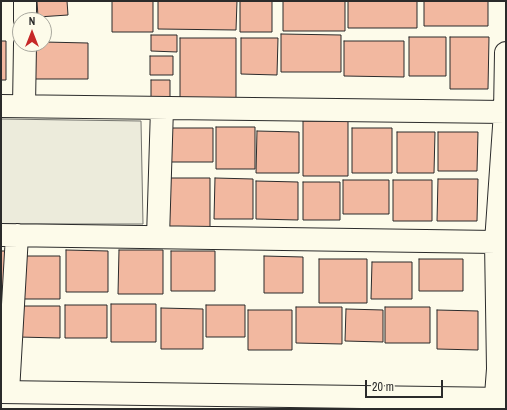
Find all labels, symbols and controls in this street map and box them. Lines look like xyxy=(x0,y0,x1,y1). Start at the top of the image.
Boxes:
north arrow xyxy=(12,12,52,52)
text: N xyxy=(29,14,35,28)
scale bar xyxy=(367,372,445,398)
text: 20 m xyxy=(372,379,394,395)

